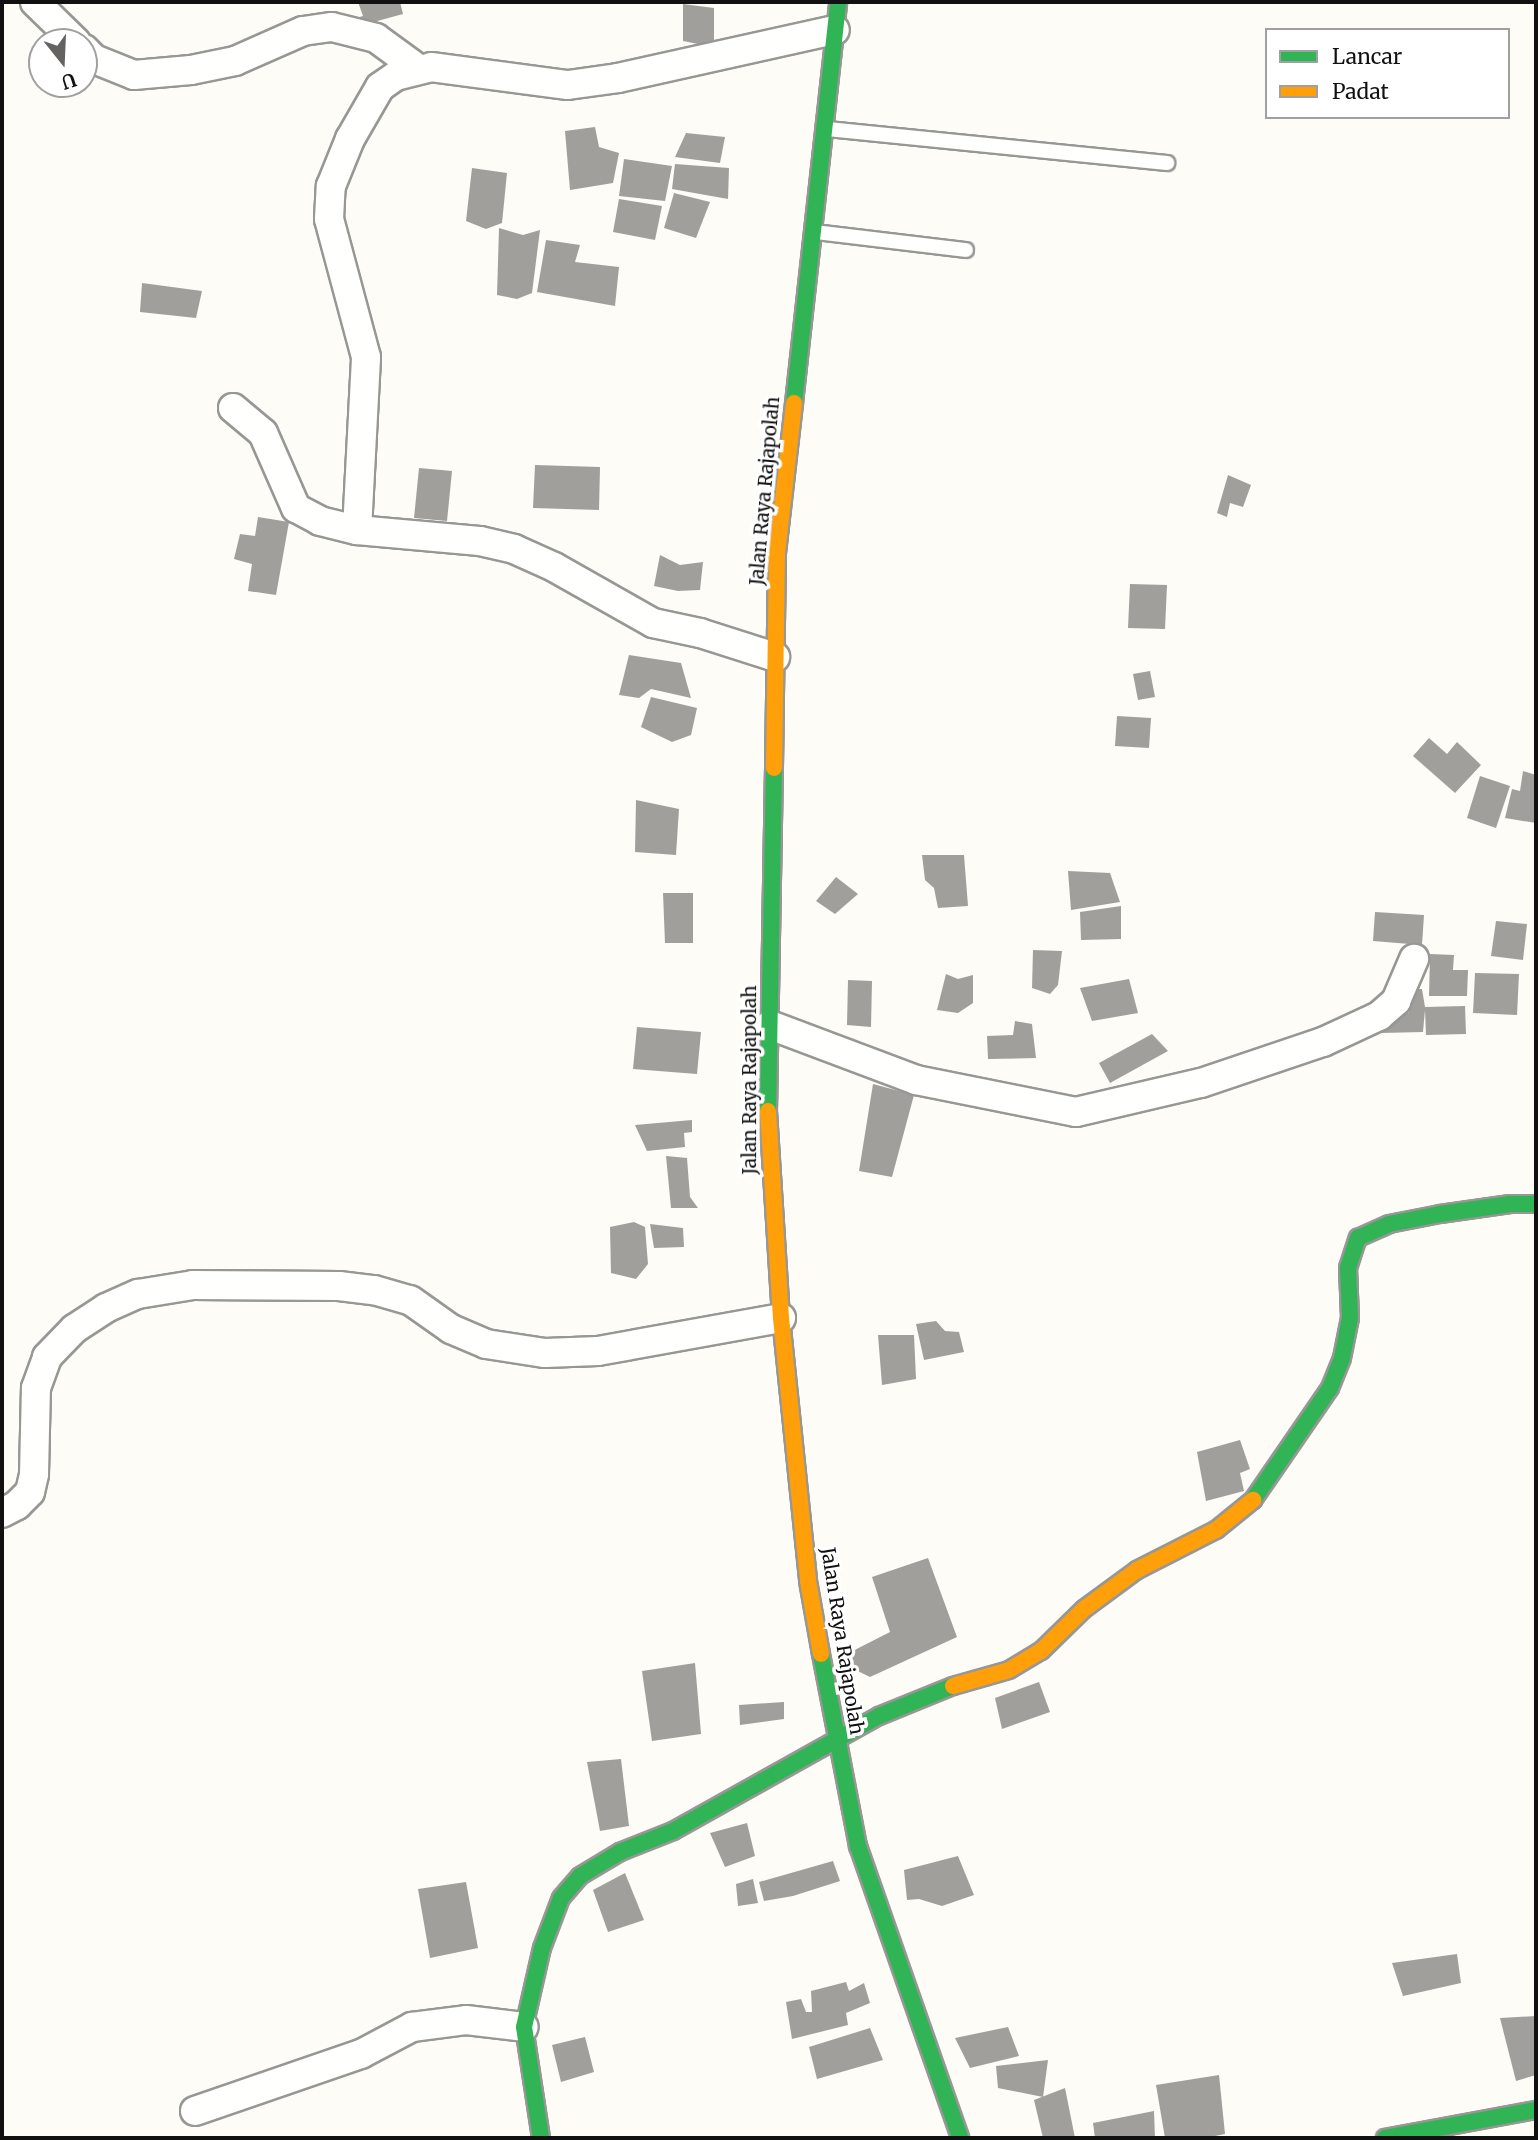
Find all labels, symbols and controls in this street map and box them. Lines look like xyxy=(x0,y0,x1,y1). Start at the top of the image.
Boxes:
north arrow xyxy=(28,28,98,98)
legend xyxy=(1265,28,1510,119)
text: Lancar xyxy=(1332,43,1402,70)
text: U xyxy=(58,67,79,95)
text: Padat xyxy=(1332,78,1389,105)
street label: Jalan Raya Rajapolah xyxy=(745,396,785,586)
street label: Jalan Raya Rajapolah xyxy=(739,985,761,1175)
street label: Jalan Raya Rajapolah xyxy=(816,1546,868,1736)

